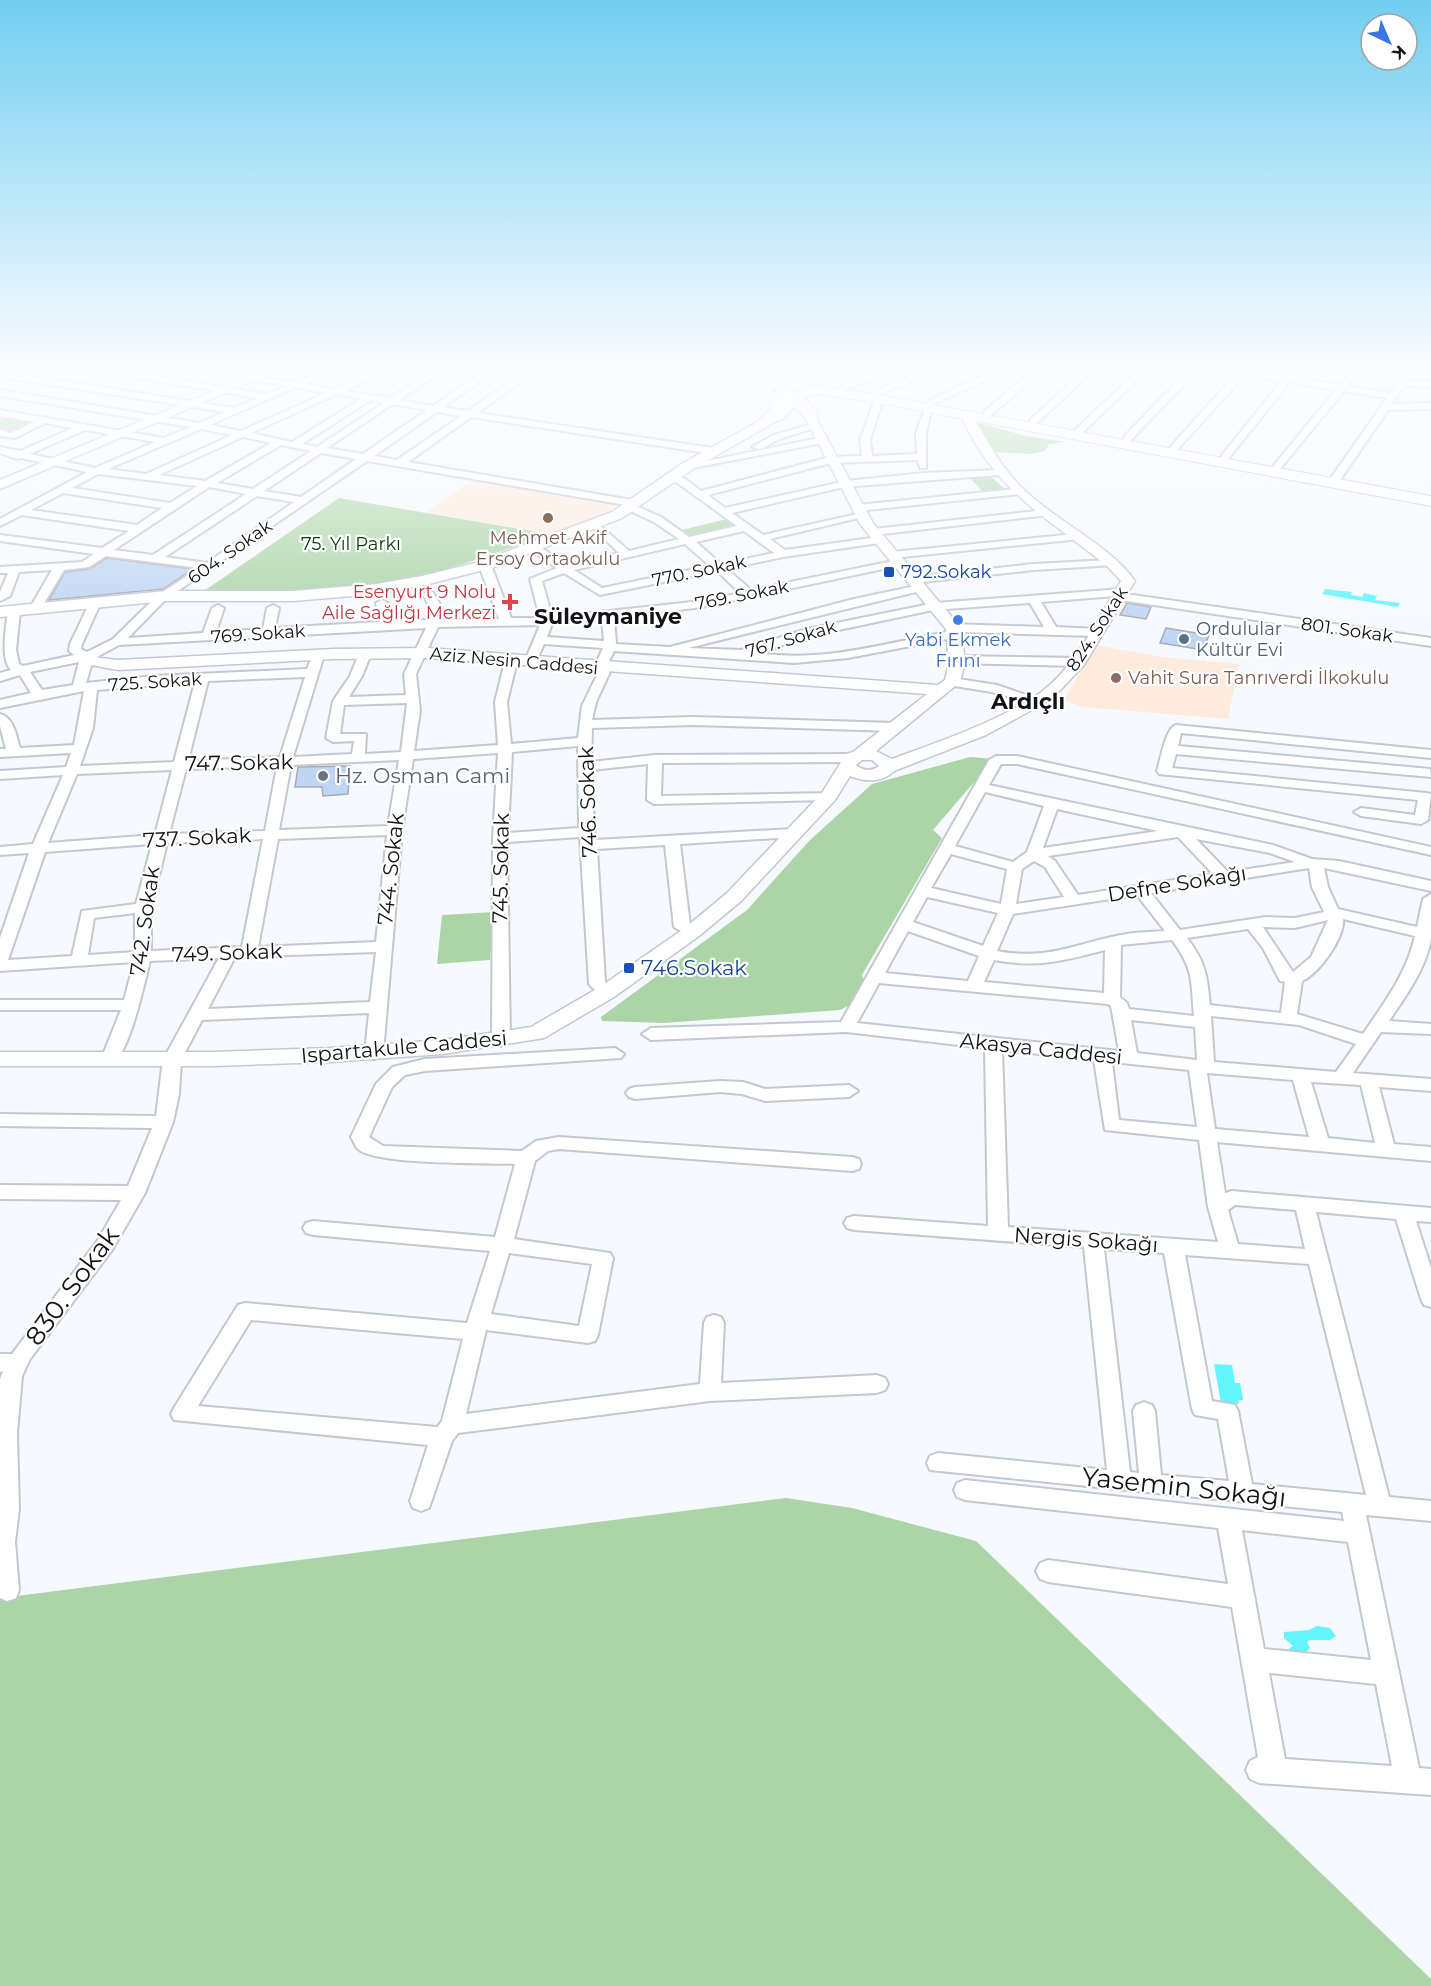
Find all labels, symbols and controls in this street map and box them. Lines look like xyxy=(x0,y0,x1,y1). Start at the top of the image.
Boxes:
north arrow xyxy=(1359,12,1419,72)
text: K xyxy=(1387,41,1410,64)
marker: Mehmet Akif Ersoy Ortaokulu xyxy=(541,511,555,525)
street label: 604. Sokak xyxy=(184,515,277,589)
place label: Mehmet Akif Ersoy Ortaokulu xyxy=(476,527,620,570)
park label: 75. Yıl Parkı xyxy=(301,533,401,555)
street label: 770. Sokak xyxy=(650,550,748,592)
place label: 792.Sokak xyxy=(901,561,992,583)
marker: 792.Sokak xyxy=(882,565,896,579)
street label: 769. Sokak xyxy=(693,575,791,615)
place label: Esenyurt 9 Nolu Aile Sağlığı Merkezi xyxy=(322,581,496,624)
street label: 824. Sokak xyxy=(1062,582,1133,675)
marker: Esenyurt 9 Nolu Aile Sağlığı Merkezi xyxy=(501,593,519,611)
district label: Süleymaniye xyxy=(534,603,682,630)
marker: Yabi Ekmek Fırını xyxy=(951,613,965,627)
street label: 801. Sokak xyxy=(1300,613,1395,647)
street label: 767. Sokak xyxy=(743,615,839,662)
place label: Ordulular Kültür Evi xyxy=(1196,618,1283,661)
street label: 769. Sokak xyxy=(210,620,306,648)
place label: Yabi Ekmek Fırını xyxy=(905,629,1011,672)
marker: Ordulular Kültür Evi xyxy=(1177,632,1191,646)
street label: Aziz Nesin Caddesi xyxy=(429,643,599,679)
place label: Vahit Sura Tanrıverdi İlkokulu xyxy=(1128,667,1389,689)
street label: 725. Sokak xyxy=(107,668,203,696)
marker: Vahit Sura Tanrıverdi İlkokulu xyxy=(1109,671,1123,685)
district label: Ardıçlı xyxy=(990,688,1065,715)
street label: 746. Sokak xyxy=(573,746,602,858)
street label: 747. Sokak xyxy=(185,749,294,776)
place label: Hz. Osman Cami xyxy=(335,763,510,788)
marker: Hz. Osman Cami xyxy=(316,769,330,783)
street label: 744. Sokak xyxy=(372,811,409,926)
street label: 745. Sokak xyxy=(487,812,514,923)
street label: 737. Sokak xyxy=(142,822,252,853)
street label: Defne Sokağı xyxy=(1106,860,1248,907)
street label: 742. Sokak xyxy=(124,864,165,977)
street label: 749. Sokak xyxy=(171,938,283,967)
place label: 746.Sokak xyxy=(641,955,747,980)
marker: 746.Sokak xyxy=(622,961,636,975)
street label: Ispartakule Caddesi xyxy=(300,1025,508,1068)
street label: Akasya Caddesi xyxy=(959,1028,1123,1069)
street label: 830. Sokak xyxy=(18,1220,126,1352)
street label: Nergis Sokağı xyxy=(1013,1222,1159,1257)
street label: Yasemin Sokağı xyxy=(1080,1460,1288,1514)

